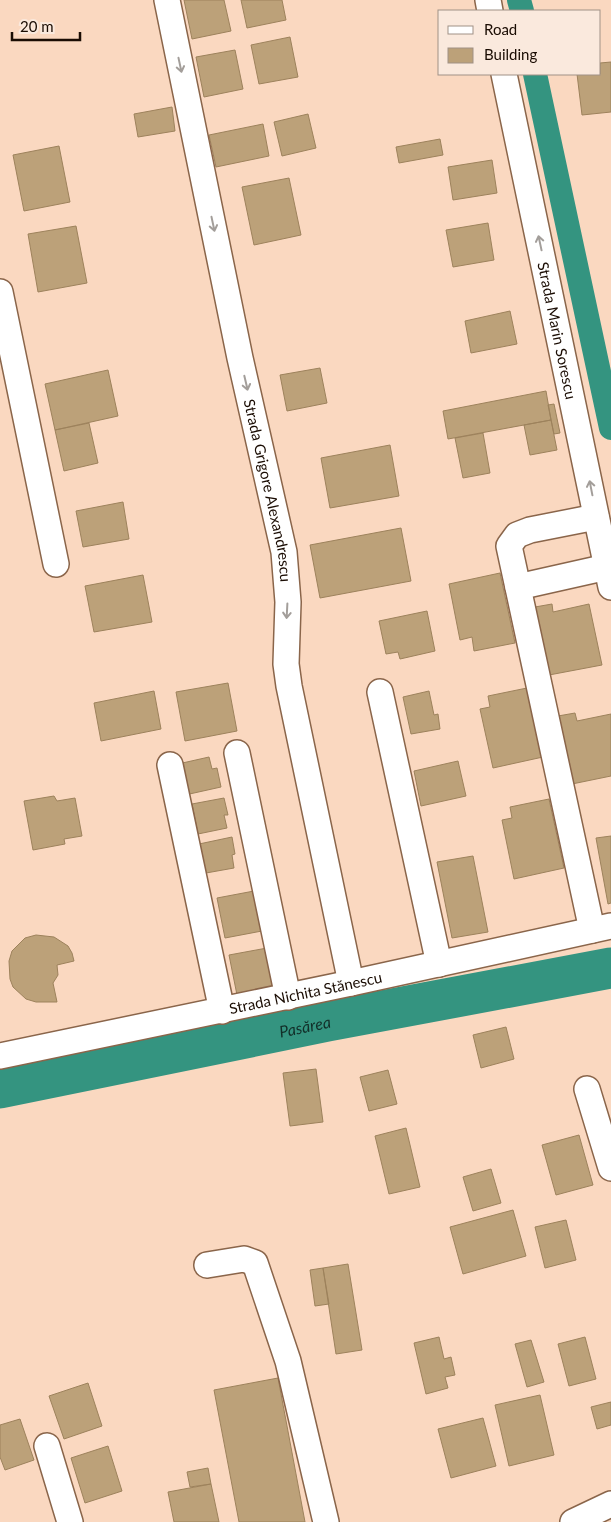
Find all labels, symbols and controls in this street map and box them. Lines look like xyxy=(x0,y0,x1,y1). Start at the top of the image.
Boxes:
scale bar xyxy=(12,10,80,42)
legend xyxy=(438,10,601,75)
text: 20 m xyxy=(20,17,54,35)
text: Road xyxy=(484,20,517,38)
text: Building xyxy=(484,45,537,63)
one-way arrow xyxy=(176,56,186,72)
one-way arrow xyxy=(209,216,218,232)
one-way arrow xyxy=(535,236,544,252)
street label: Strada Marin Sorescu xyxy=(534,260,581,401)
one-way arrow xyxy=(242,375,251,391)
street label: Strada Grigore Alexandrescu xyxy=(241,397,295,583)
one-way arrow xyxy=(586,480,595,496)
one-way arrow xyxy=(283,603,292,619)
street label: Strada Nichita Stănescu xyxy=(227,968,383,1017)
water label: Pasărea xyxy=(277,1011,332,1040)

